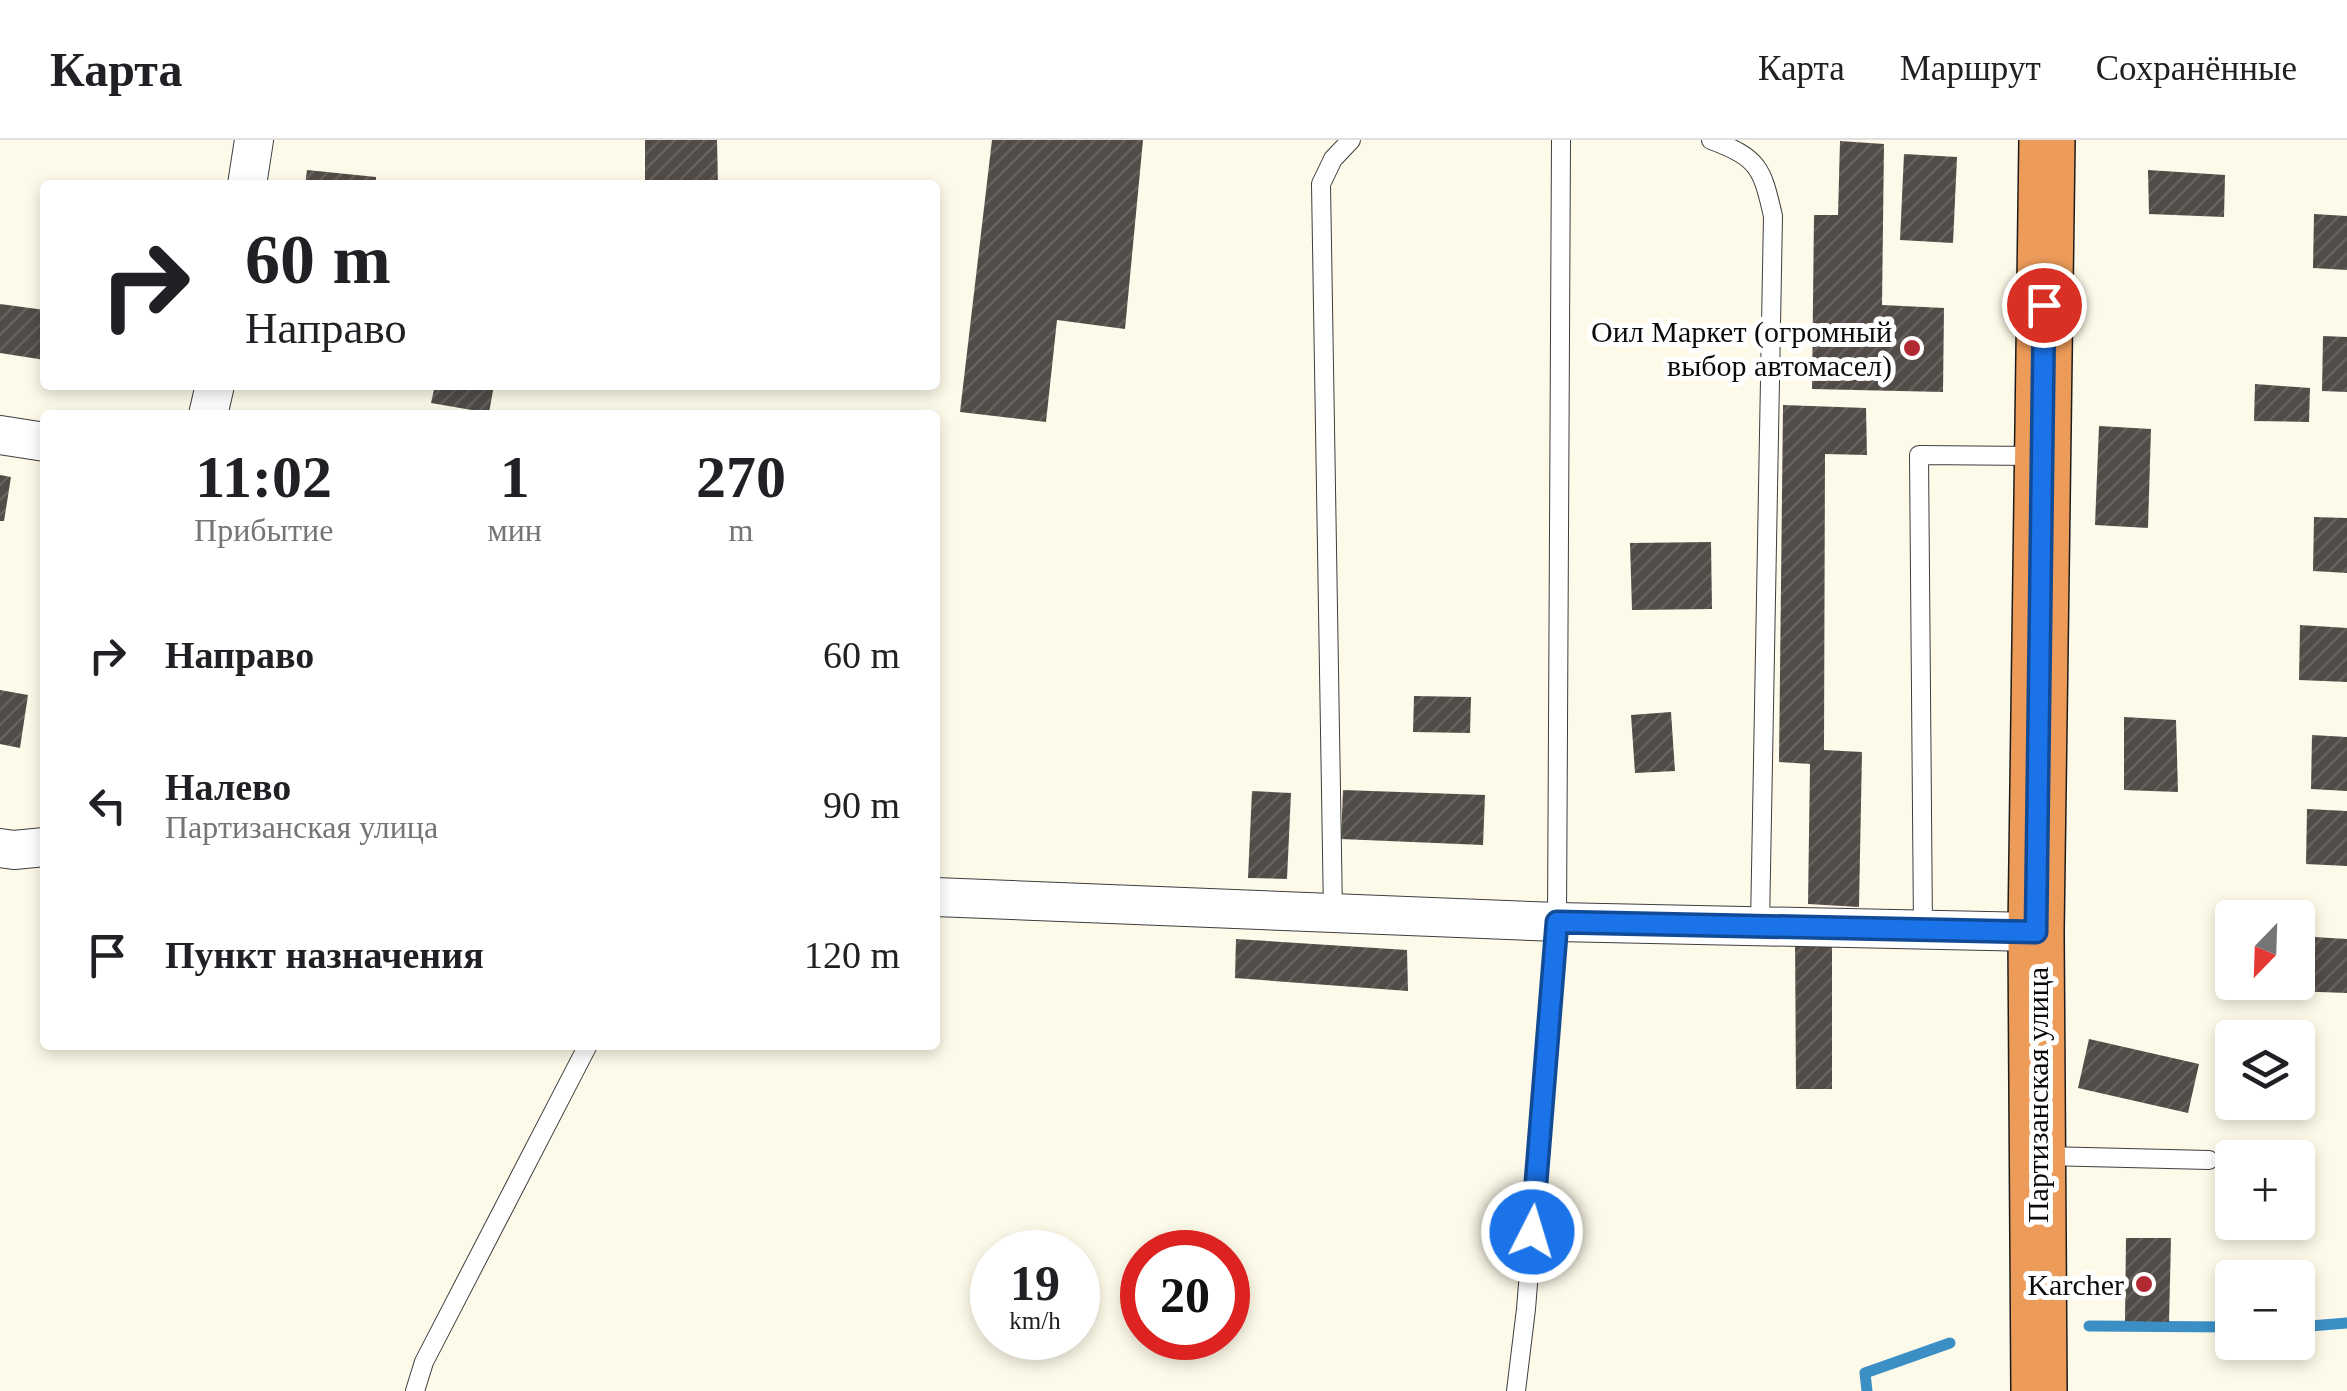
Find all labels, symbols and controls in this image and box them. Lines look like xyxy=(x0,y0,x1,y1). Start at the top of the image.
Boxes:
text: Карта xyxy=(50,43,182,96)
text: Карта xyxy=(1758,49,1845,88)
text: Маршрут xyxy=(1900,49,2041,88)
text: Сохранённые xyxy=(2096,49,2297,88)
icon: right xyxy=(80,220,210,350)
text: 60 m xyxy=(245,221,391,298)
pin xyxy=(2002,263,2087,348)
icon: arrive xyxy=(2017,278,2072,333)
text: Направо xyxy=(245,303,407,353)
place label: Оил Маркет (огромный выбор автомасел) xyxy=(1591,315,1892,383)
marker: Оил Маркет (огромный выбор автомасел) xyxy=(1901,337,1923,359)
text: 11:02 xyxy=(195,444,332,510)
text: 1 xyxy=(500,444,530,510)
text: 270 xyxy=(696,444,786,510)
text: Прибытие xyxy=(194,512,333,548)
text: мин xyxy=(487,512,542,548)
text: m xyxy=(728,512,753,548)
icon: right xyxy=(80,628,135,683)
text: Направо xyxy=(165,634,314,676)
text: 60 m xyxy=(823,634,900,676)
text: Налево xyxy=(165,766,291,808)
icon: left xyxy=(80,778,135,833)
text: 90 m xyxy=(823,784,900,826)
text: Партизанская улица xyxy=(165,809,438,845)
north arrow xyxy=(2215,900,2315,1000)
map controls xyxy=(2215,900,2315,1360)
icon: arrive xyxy=(80,928,135,983)
text: Пункт назначения xyxy=(165,934,484,976)
text: 120 m xyxy=(804,934,900,976)
street label: Партизанская улица xyxy=(2021,967,2054,1223)
button: layers xyxy=(2215,1020,2315,1120)
button: + xyxy=(2215,1140,2315,1240)
position arrow xyxy=(1480,1180,1584,1284)
speed limit sign: 20 xyxy=(1120,1230,1250,1360)
text: 19 xyxy=(1010,1255,1060,1311)
button: − xyxy=(2215,1260,2315,1360)
place label: Karcher xyxy=(2027,1268,2124,1301)
marker: Karcher xyxy=(2133,1273,2155,1295)
text: km/h xyxy=(1009,1307,1061,1334)

